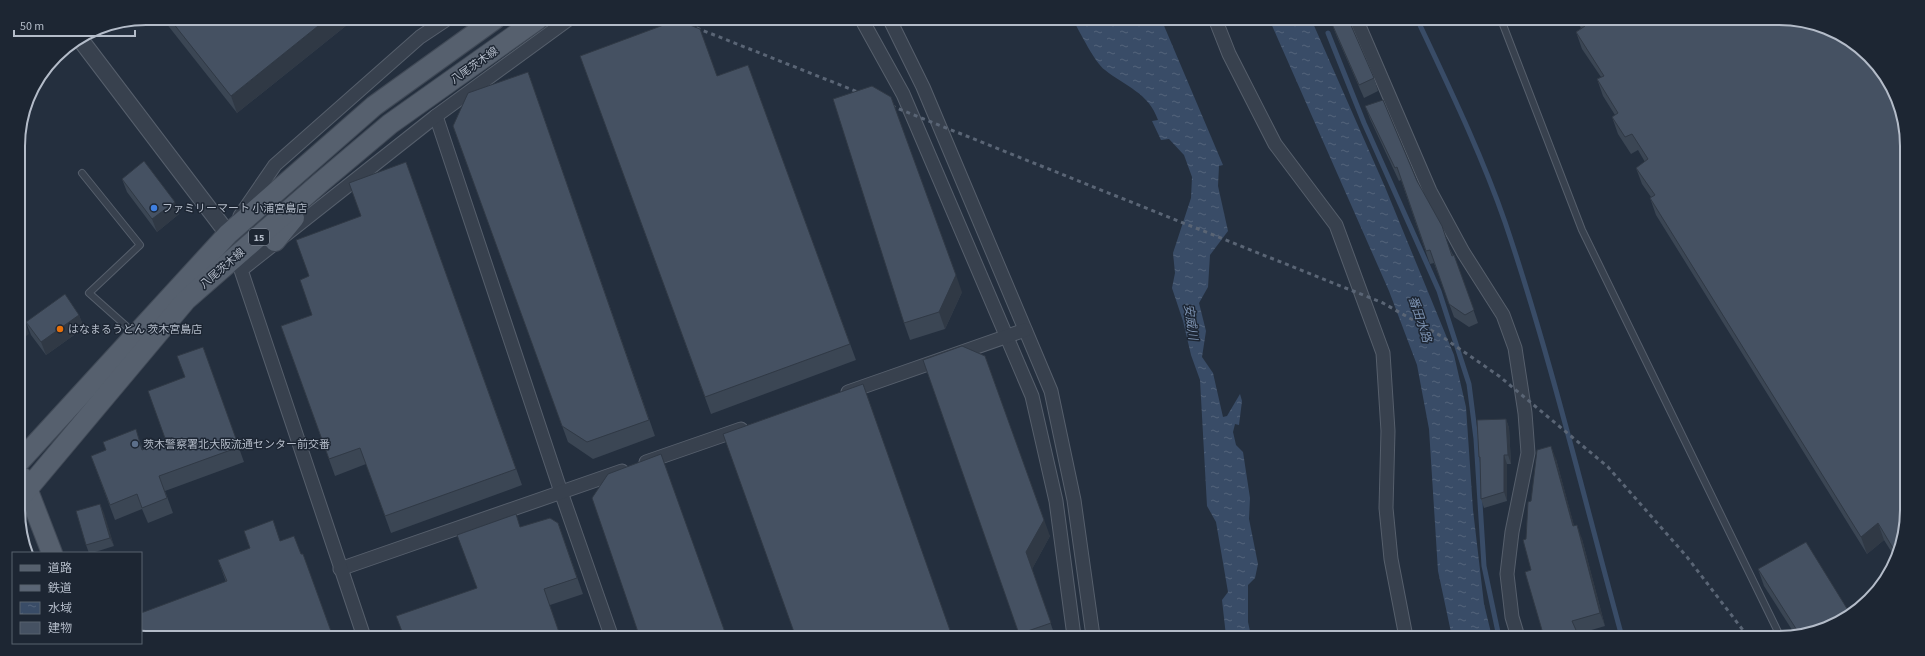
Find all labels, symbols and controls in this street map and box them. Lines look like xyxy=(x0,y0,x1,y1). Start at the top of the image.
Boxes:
scale bar xyxy=(14,12,135,38)
text: 50 m xyxy=(20,18,44,35)
street label: 八尾茨木線 xyxy=(447,43,501,87)
place label: ファミリーマート 小浦宮島店 xyxy=(162,201,307,216)
marker: ファミリーマート 小浦宮島店 xyxy=(149,203,159,213)
road number: 15 xyxy=(249,229,269,245)
street label: 八尾茨木線 xyxy=(197,245,248,292)
water label: 番田水路 xyxy=(1404,294,1435,346)
water label: 安威川 xyxy=(1180,303,1202,343)
place label: はなまるうどん 茨木宮島店 xyxy=(68,322,202,337)
marker: はなまるうどん 茨木宮島店 xyxy=(55,324,65,334)
place label: 茨木警察署北大阪流通センター前交番 xyxy=(143,437,330,452)
marker: 茨木警察署北大阪流通センター前交番 xyxy=(130,439,140,449)
legend xyxy=(12,552,142,644)
text: 道路 xyxy=(48,560,72,577)
text: 鉄道 xyxy=(48,580,72,597)
text: 水域 xyxy=(48,600,72,617)
text: 建物 xyxy=(48,620,72,637)

